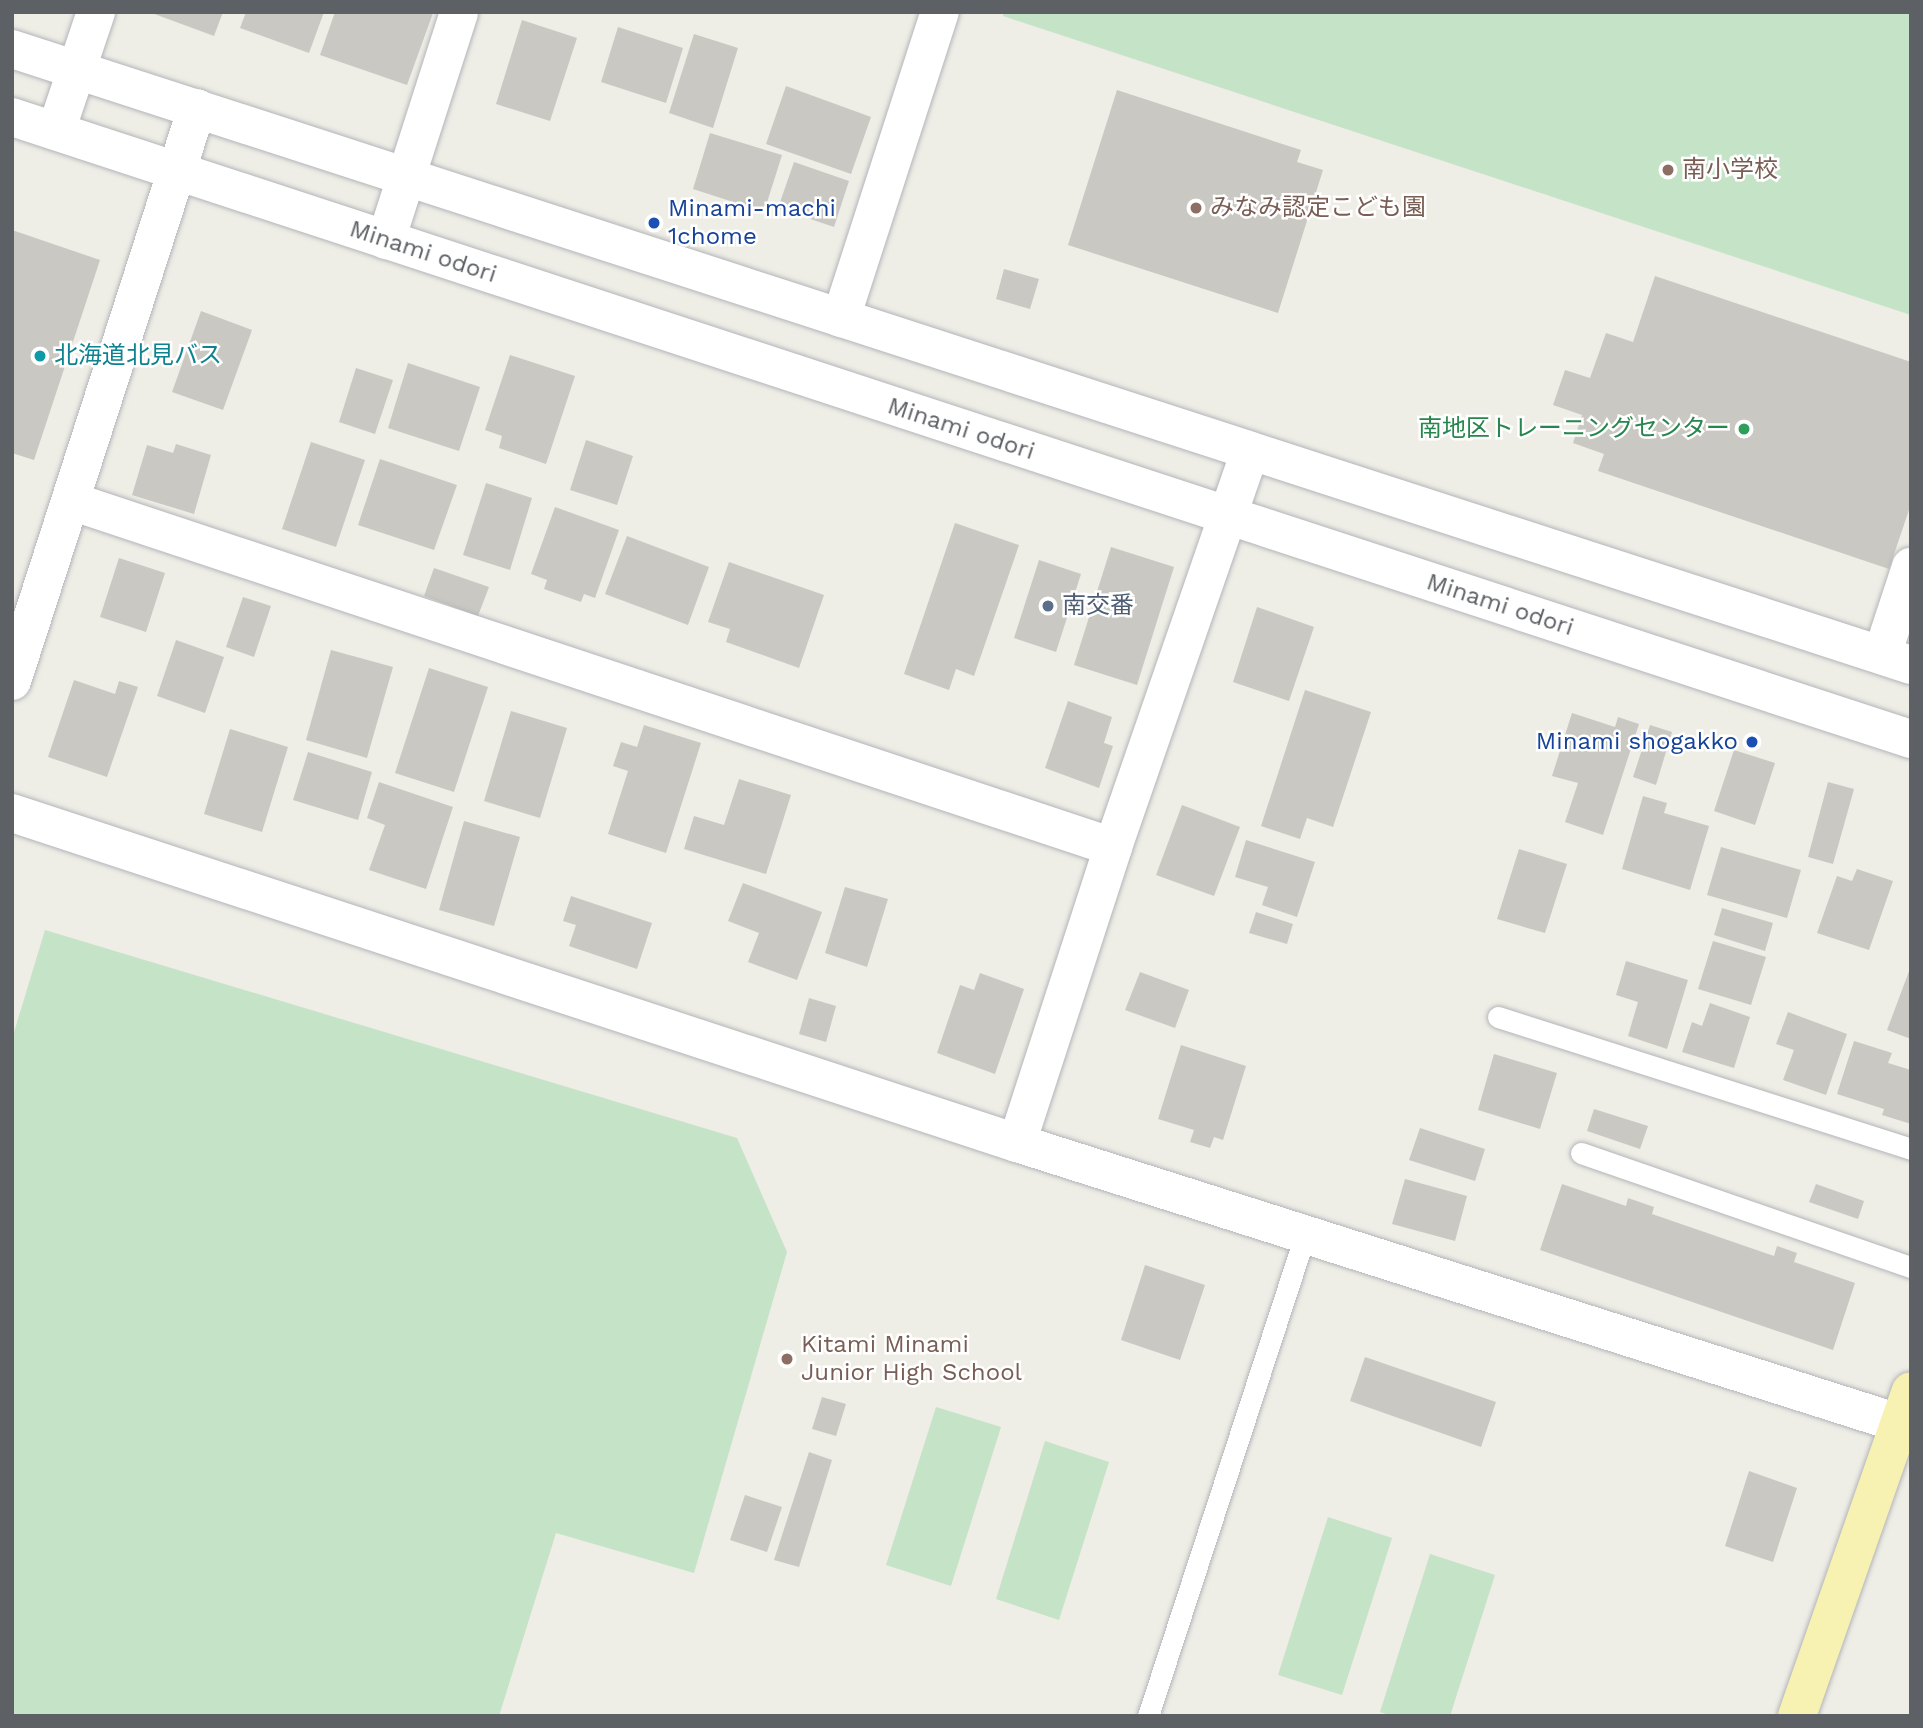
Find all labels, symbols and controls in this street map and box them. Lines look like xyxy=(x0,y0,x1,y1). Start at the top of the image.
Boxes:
place label: 南小学校 xyxy=(1682,156,1778,184)
marker: 南小学校 xyxy=(1660,162,1676,178)
place label: みなみ認定こども園 xyxy=(1210,194,1426,222)
place label: Minami-machi 1chome xyxy=(668,195,836,251)
marker: みなみ認定こども園 xyxy=(1188,200,1204,216)
street label: Minami odori xyxy=(346,215,500,289)
marker: Minami-machi 1chome xyxy=(646,215,662,231)
place label: 北海道北見バス xyxy=(54,342,222,370)
marker: 北海道北見バス xyxy=(32,348,48,364)
street label: Minami odori xyxy=(884,392,1038,466)
place label: 南地区トレーニングセンター xyxy=(1418,415,1730,443)
marker: 南地区トレーニングセンター xyxy=(1736,421,1752,437)
street label: Minami odori xyxy=(1423,568,1577,642)
place label: 南交番 xyxy=(1062,592,1134,620)
marker: 南交番 xyxy=(1040,598,1056,614)
place label: Minami shogakko xyxy=(1536,728,1738,756)
marker: Minami shogakko xyxy=(1744,734,1760,750)
place label: Kitami Minami Junior High School xyxy=(801,1331,1022,1387)
marker: Kitami Minami Junior High School xyxy=(779,1351,795,1367)

